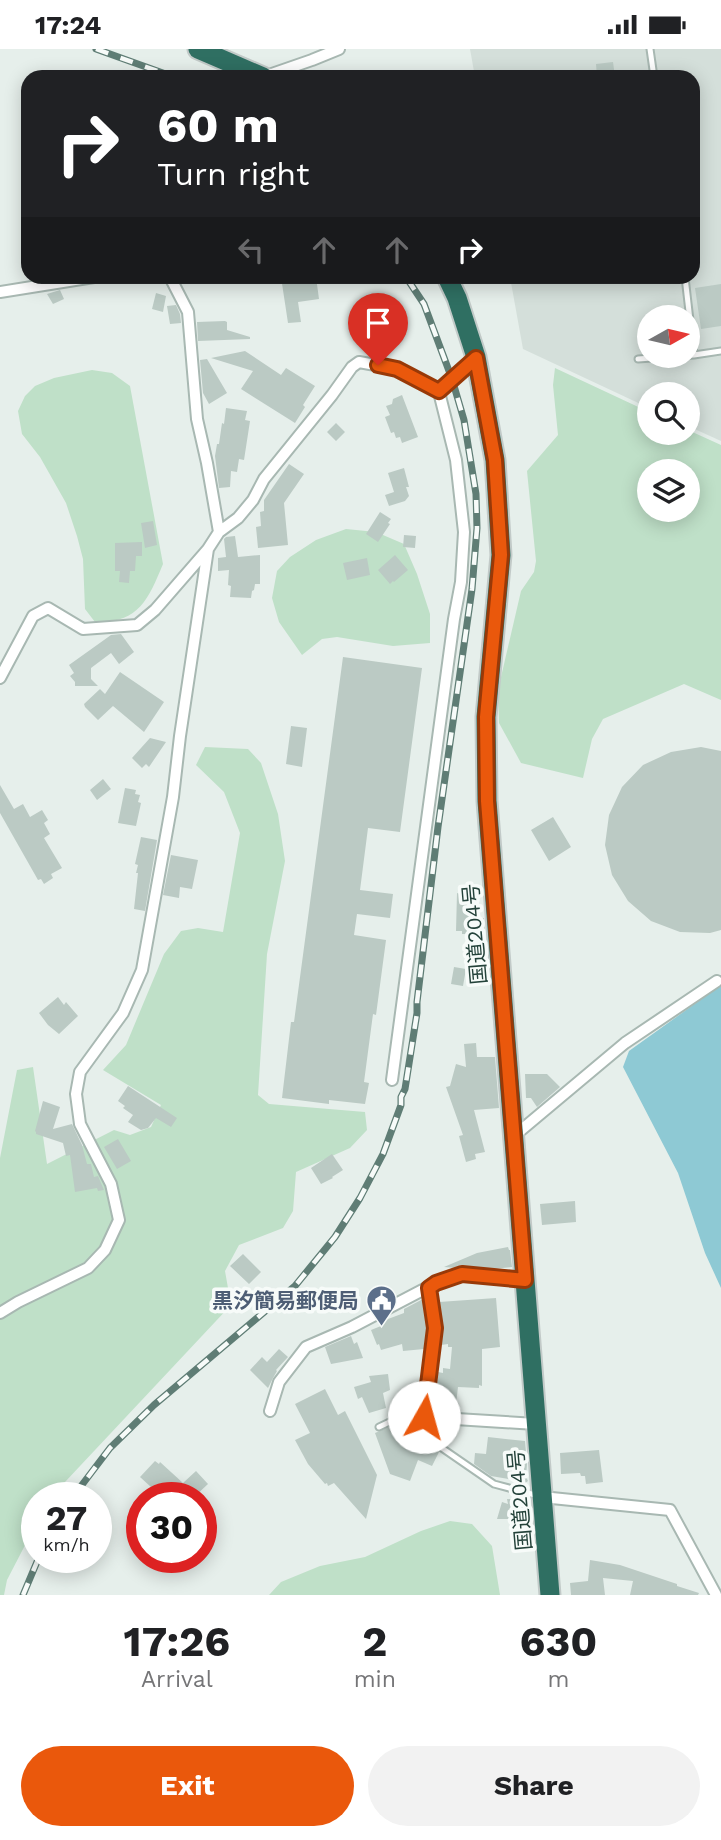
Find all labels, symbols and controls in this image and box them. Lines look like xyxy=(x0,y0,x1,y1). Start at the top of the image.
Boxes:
text: 17:24 xyxy=(35,10,101,40)
text: 60 m xyxy=(157,96,279,154)
icon: right xyxy=(42,98,133,189)
text: Turn right xyxy=(157,155,309,193)
icon: left xyxy=(232,231,270,269)
icon: ahead xyxy=(305,231,343,269)
icon: ahead xyxy=(378,231,416,269)
icon: right xyxy=(451,231,489,269)
pin xyxy=(348,293,408,365)
icon: arrive xyxy=(359,304,397,342)
north arrow xyxy=(637,305,700,367)
map controls xyxy=(637,305,700,522)
button: search xyxy=(637,382,700,445)
button: layers xyxy=(637,459,700,522)
street label: 国道204号 xyxy=(458,883,491,986)
public building icon: 黒汐簡易郵便局 xyxy=(365,1284,399,1328)
place label: 黒汐簡易郵便局 xyxy=(212,1288,359,1313)
position arrow xyxy=(387,1380,461,1454)
street label: 国道204号 xyxy=(503,1449,536,1552)
speed limit sign: 30 xyxy=(126,1482,217,1573)
text: 27 xyxy=(46,1497,87,1539)
text: km/h xyxy=(43,1534,90,1555)
text: 17:26 xyxy=(124,1617,230,1666)
text: 2 xyxy=(362,1617,387,1666)
text: 630 xyxy=(520,1617,597,1666)
text: Arrival xyxy=(141,1666,213,1693)
text: min xyxy=(354,1666,396,1693)
text: m xyxy=(548,1666,569,1693)
button: Exit xyxy=(21,1746,354,1826)
button: Share xyxy=(368,1746,700,1826)

